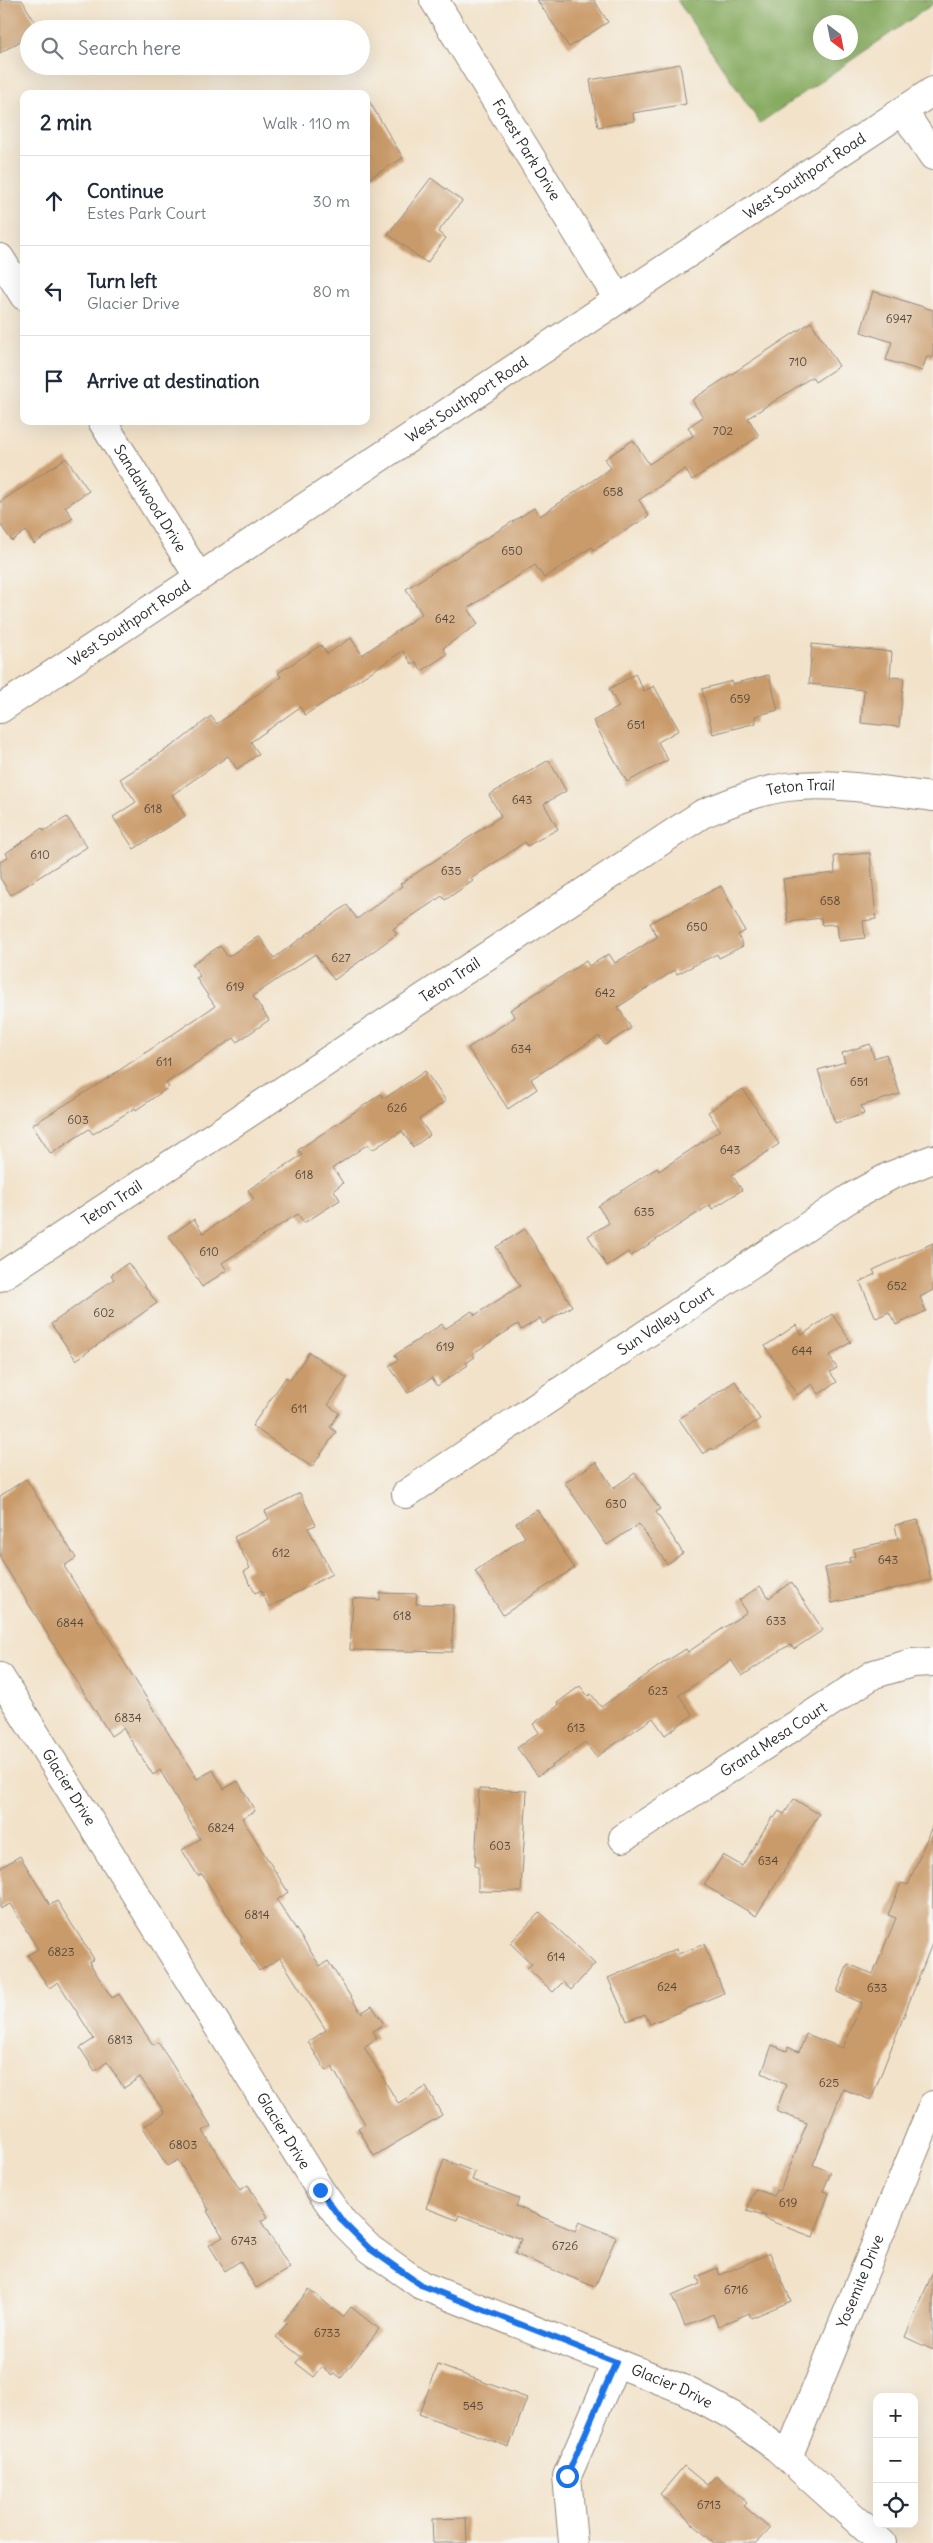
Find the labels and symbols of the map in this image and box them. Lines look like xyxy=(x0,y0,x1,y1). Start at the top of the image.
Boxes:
north arrow xyxy=(813,15,858,60)
street label: Forest Park Drive xyxy=(488,95,565,204)
street label: West Southport Road xyxy=(739,128,869,223)
house number: 6947 xyxy=(886,311,912,326)
street label: West Southport Road xyxy=(402,352,532,447)
house number: 710 xyxy=(789,354,807,369)
house number: 702 xyxy=(713,423,734,438)
street label: Sandalwood Drive xyxy=(110,441,191,555)
house number: 658 xyxy=(603,484,623,499)
house number: 650 xyxy=(501,543,523,558)
street label: West Southport Road xyxy=(64,576,194,670)
house number: 642 xyxy=(435,611,456,626)
house number: 659 xyxy=(730,691,750,706)
house number: 651 xyxy=(627,717,645,732)
street label: Teton Trail xyxy=(764,775,835,800)
house number: 643 xyxy=(512,792,533,807)
house number: 618 xyxy=(144,801,162,816)
house number: 610 xyxy=(30,847,50,862)
house number: 635 xyxy=(441,863,461,878)
house number: 658 xyxy=(820,893,840,908)
house number: 650 xyxy=(686,919,708,934)
house number: 627 xyxy=(331,950,351,965)
street label: Teton Trail xyxy=(416,953,484,1007)
house number: 619 xyxy=(226,979,244,994)
house number: 642 xyxy=(595,985,616,1000)
house number: 634 xyxy=(511,1041,531,1056)
house number: 611 xyxy=(156,1054,172,1069)
house number: 651 xyxy=(850,1074,868,1089)
house number: 626 xyxy=(387,1100,407,1115)
house number: 603 xyxy=(67,1112,89,1127)
house number: 643 xyxy=(720,1142,741,1157)
house number: 618 xyxy=(295,1167,313,1182)
street label: Teton Trail xyxy=(78,1176,146,1230)
house number: 635 xyxy=(634,1204,654,1219)
house number: 610 xyxy=(199,1244,219,1259)
house number: 652 xyxy=(887,1278,908,1293)
street label: Sun Valley Court xyxy=(614,1282,717,1359)
house number: 602 xyxy=(93,1305,115,1320)
house number: 619 xyxy=(436,1339,454,1354)
house number: 644 xyxy=(792,1343,812,1358)
house number: 611 xyxy=(291,1401,307,1416)
house number: 630 xyxy=(605,1496,627,1511)
house number: 612 xyxy=(272,1545,291,1560)
house number: 643 xyxy=(878,1552,899,1567)
house number: 618 xyxy=(393,1608,411,1623)
house number: 633 xyxy=(766,1613,786,1628)
house number: 6844 xyxy=(56,1615,84,1630)
house number: 623 xyxy=(648,1683,668,1698)
street label: Grand Mesa Court xyxy=(716,1697,830,1781)
house number: 6834 xyxy=(114,1710,142,1725)
house number: 613 xyxy=(567,1720,585,1735)
street label: Glacier Drive xyxy=(38,1745,100,1829)
house number: 6824 xyxy=(207,1820,235,1835)
house number: 603 xyxy=(489,1838,511,1853)
house number: 634 xyxy=(758,1853,778,1868)
house number: 6814 xyxy=(244,1907,270,1922)
house number: 6823 xyxy=(47,1944,75,1959)
house number: 614 xyxy=(547,1949,565,1964)
house number: 624 xyxy=(657,1979,677,1994)
house number: 633 xyxy=(867,1980,887,1995)
house number: 6813 xyxy=(107,2032,133,2047)
house number: 625 xyxy=(819,2075,839,2090)
street label: Glacier Drive xyxy=(252,2089,315,2173)
house number: 6803 xyxy=(169,2137,197,2152)
route end xyxy=(309,2179,332,2202)
house number: 619 xyxy=(779,2195,797,2210)
street label: Yosemite Drive xyxy=(832,2232,888,2331)
house number: 6743 xyxy=(231,2233,257,2248)
house number: 6726 xyxy=(552,2238,578,2253)
house number: 6716 xyxy=(724,2282,748,2297)
house number: 6733 xyxy=(314,2325,340,2340)
street label: Glacier Drive xyxy=(628,2360,716,2412)
house number: 545 xyxy=(463,2398,483,2413)
route start xyxy=(556,2465,579,2488)
house number: 6713 xyxy=(697,2497,721,2512)

